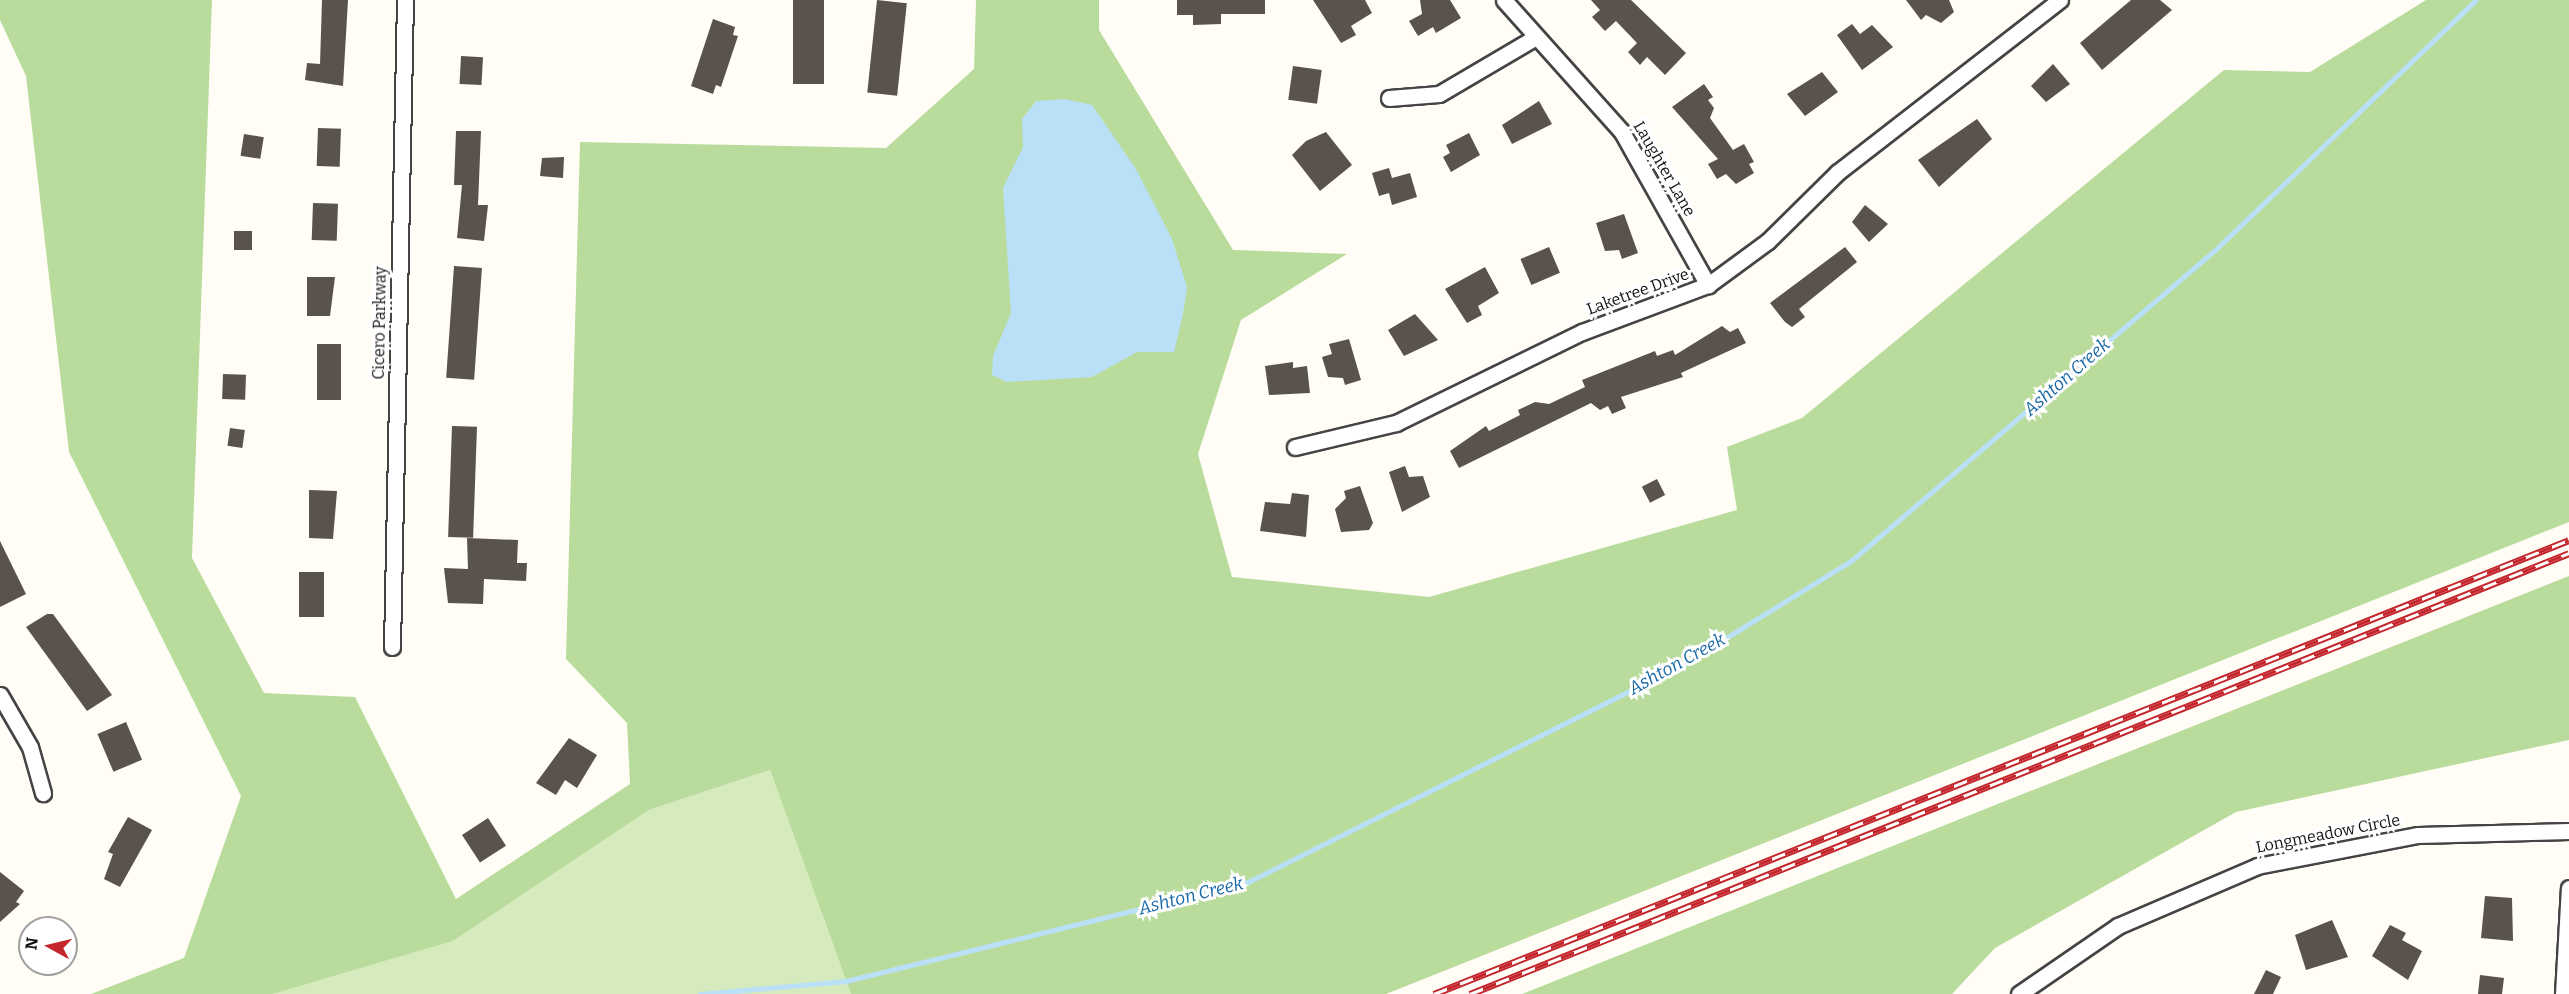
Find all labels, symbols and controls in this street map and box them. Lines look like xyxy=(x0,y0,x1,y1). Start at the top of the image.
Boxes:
street label: Laughter Lane xyxy=(1629,118,1699,220)
street label: Laketree Drive xyxy=(1584,265,1692,319)
street label: Cicero Parkway xyxy=(369,266,391,380)
water label: Ashton Creek xyxy=(2020,334,2114,420)
water label: Ashton Creek xyxy=(1625,629,1729,699)
street label: Longmeadow Circle xyxy=(2254,811,2402,857)
water label: Ashton Creek xyxy=(1136,873,1246,919)
north arrow xyxy=(18,916,78,976)
text: N xyxy=(21,936,42,951)

